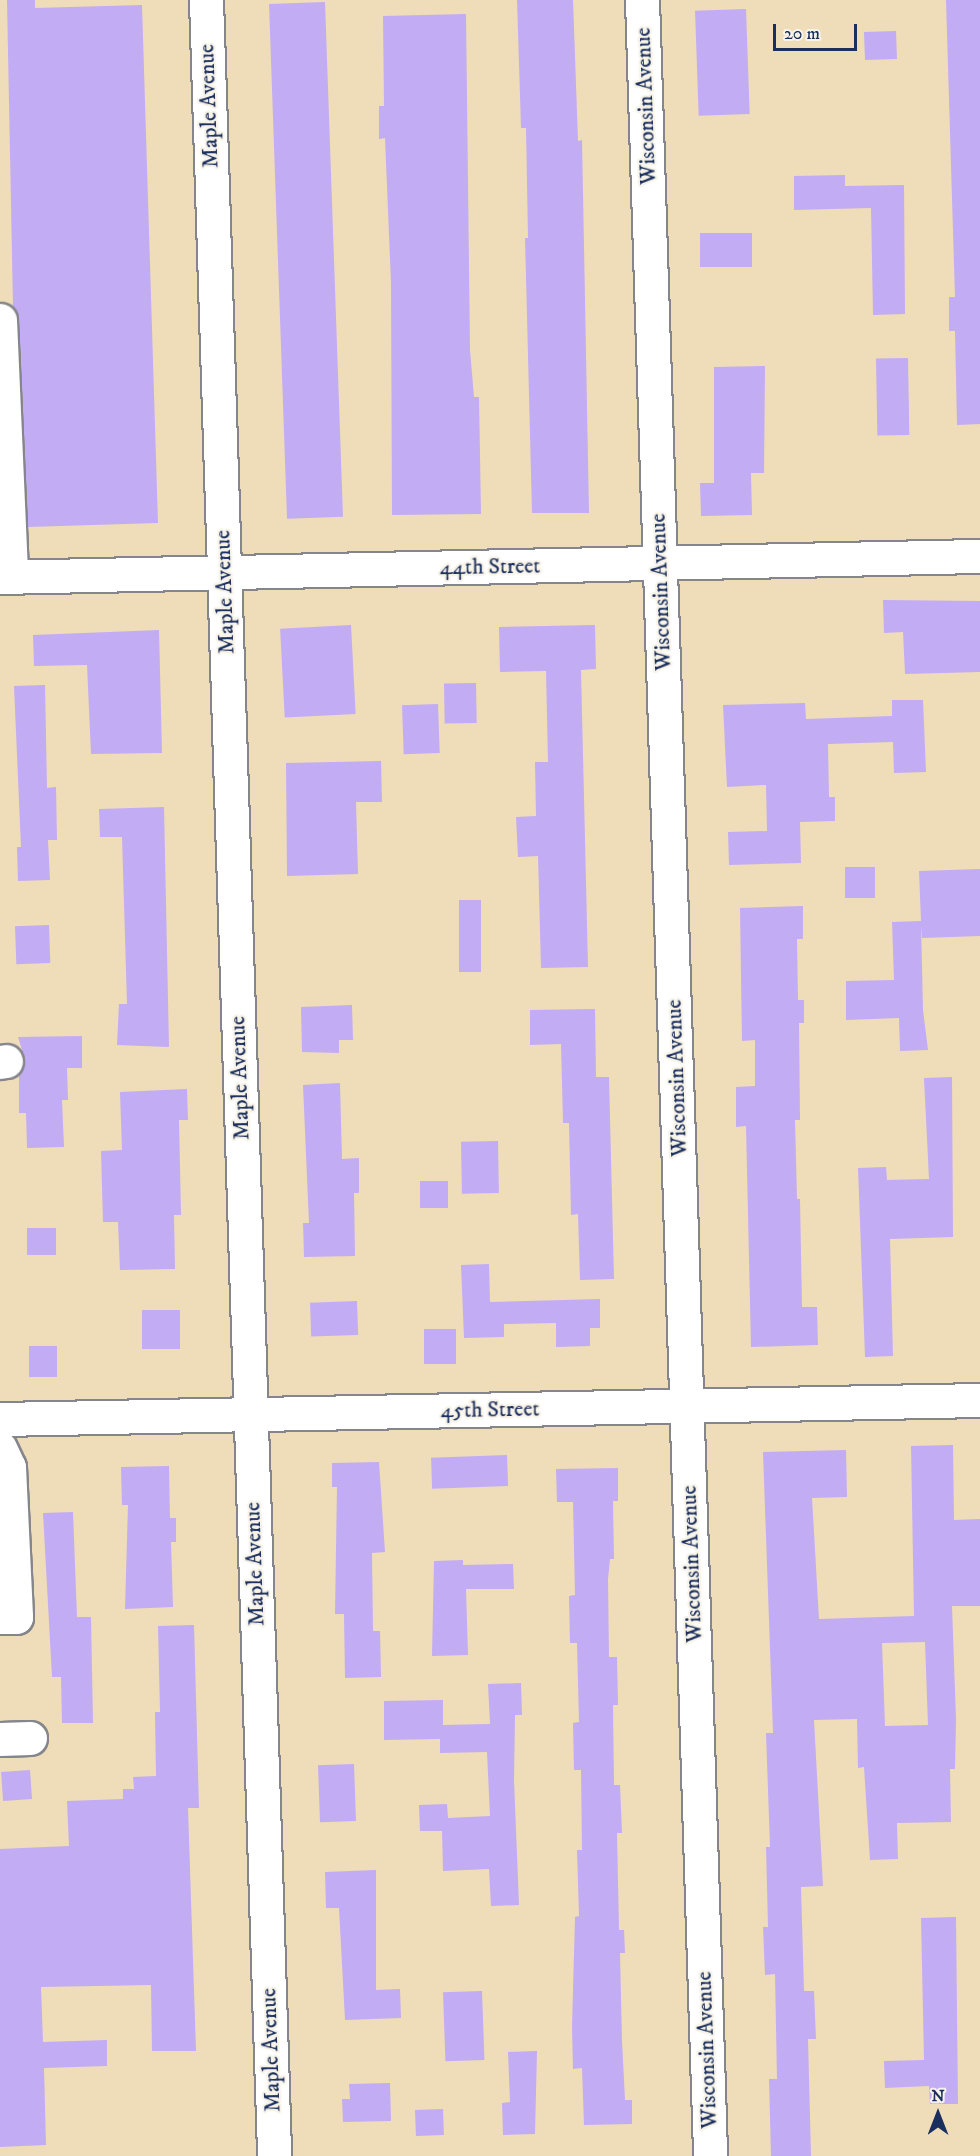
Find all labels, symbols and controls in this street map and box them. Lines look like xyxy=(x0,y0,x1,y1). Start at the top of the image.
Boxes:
scale bar xyxy=(776,12,860,50)
text: 20 m xyxy=(784,23,820,45)
street label: Wisconsin Avenue xyxy=(630,27,662,185)
street label: Maple Avenue xyxy=(194,43,224,169)
street label: Wisconsin Avenue xyxy=(645,513,677,671)
street label: Maple Avenue xyxy=(210,529,240,655)
street label: 44th Street xyxy=(439,553,541,581)
street label: Wisconsin Avenue xyxy=(661,999,693,1157)
street label: Maple Avenue xyxy=(225,1015,255,1141)
street label: 45th Street xyxy=(440,1396,540,1424)
street label: Wisconsin Avenue xyxy=(676,1485,708,1643)
street label: Maple Avenue xyxy=(240,1501,270,1627)
street label: Wisconsin Avenue xyxy=(691,1971,723,2129)
street label: Maple Avenue xyxy=(256,1987,286,2113)
north arrow xyxy=(908,2084,968,2144)
text: N xyxy=(931,2086,945,2106)

